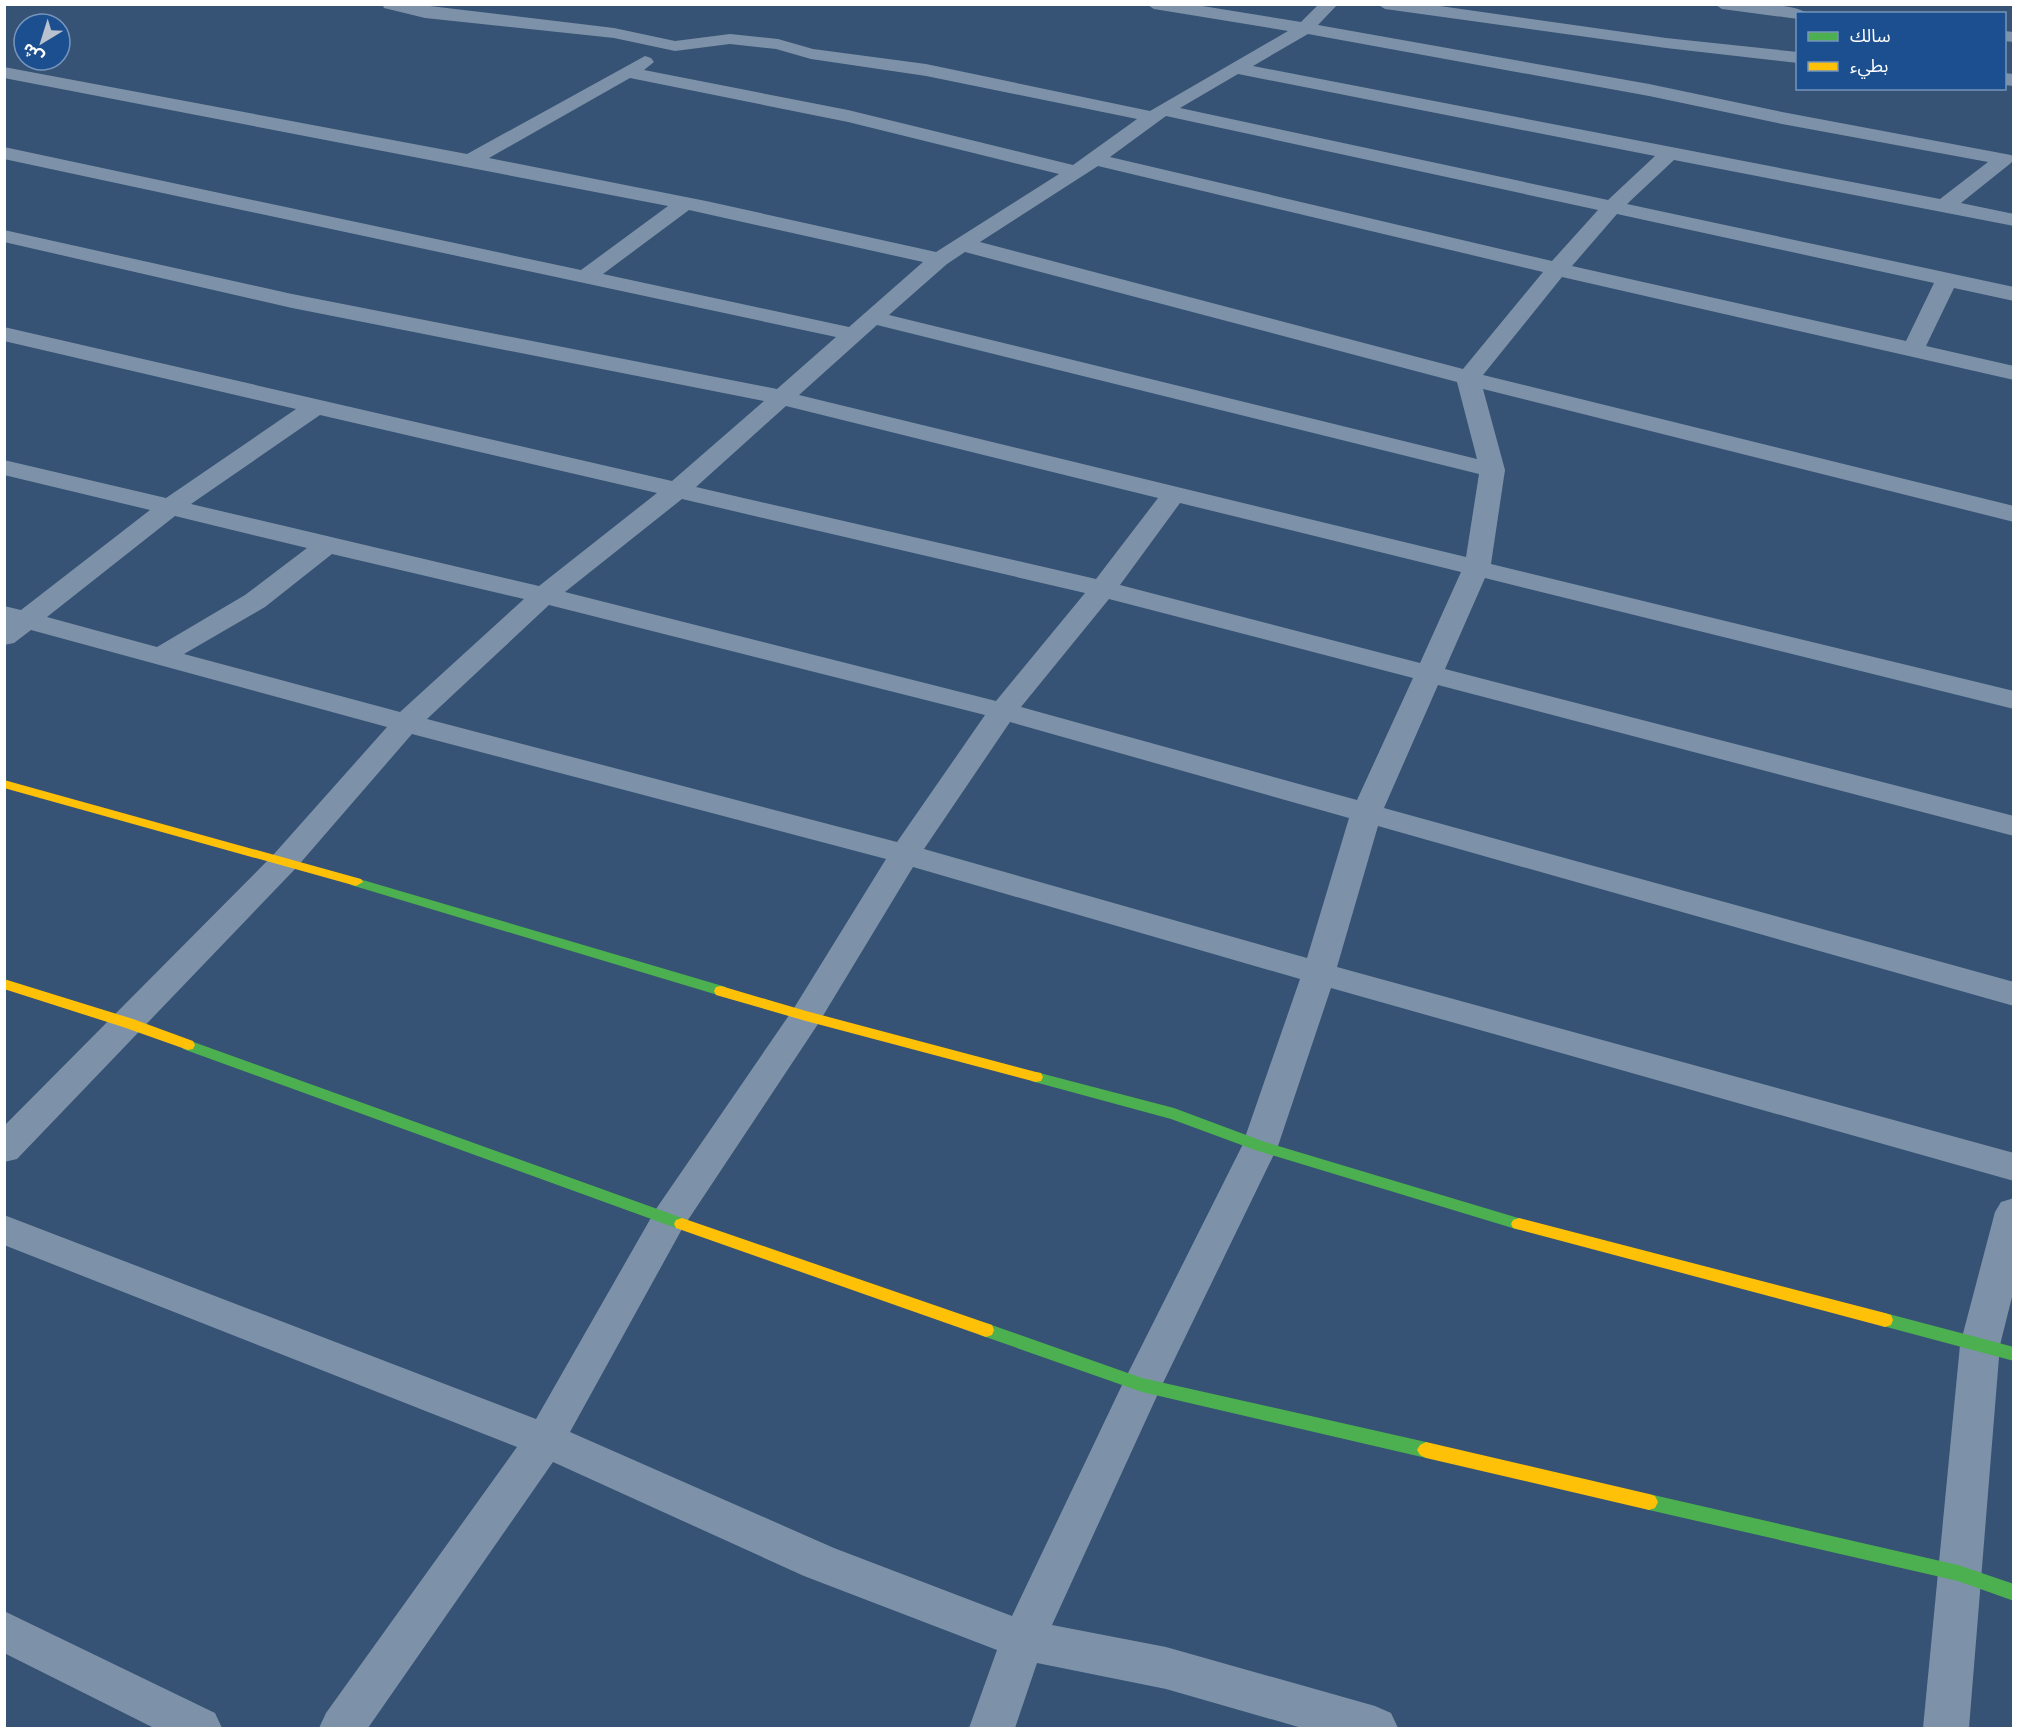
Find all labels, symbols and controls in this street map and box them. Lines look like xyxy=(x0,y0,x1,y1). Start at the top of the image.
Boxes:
north arrow xyxy=(12,12,72,72)
legend xyxy=(1796,12,2006,90)
text: سالك xyxy=(1850,25,1891,46)
text: ش xyxy=(19,39,48,68)
text: بطيء xyxy=(1850,55,1888,79)

